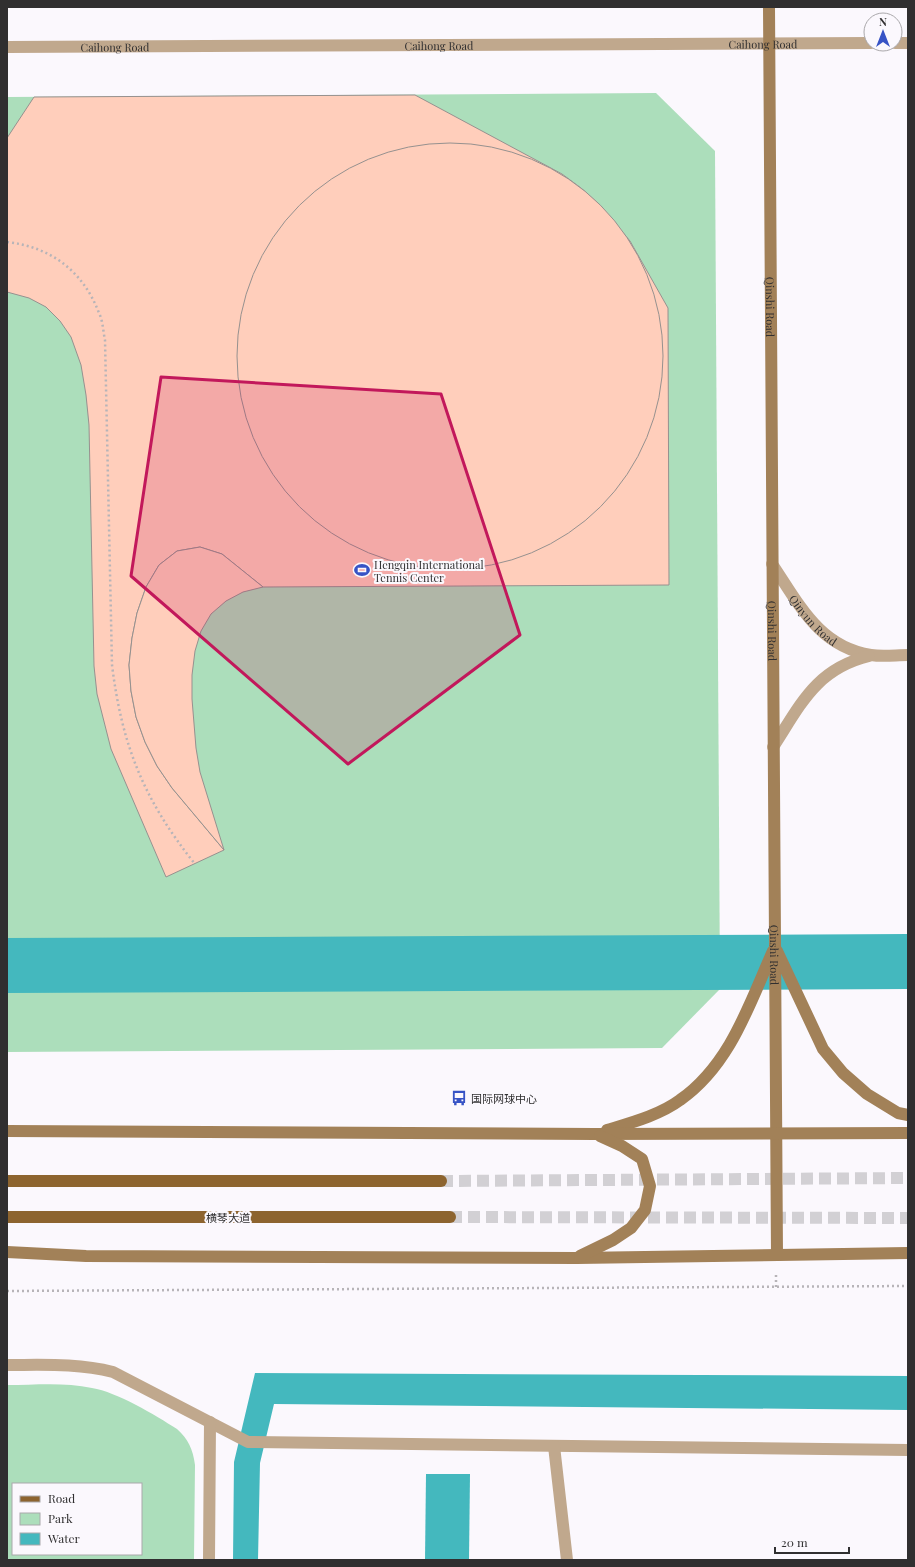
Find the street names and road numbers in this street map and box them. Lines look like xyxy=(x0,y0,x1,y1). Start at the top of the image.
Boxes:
street label: Caihong Road xyxy=(729,36,798,51)
street label: Caihong Road xyxy=(405,37,474,53)
street label: Caihong Road xyxy=(81,39,150,54)
street label: Qinshi Road xyxy=(763,277,779,338)
street label: Qinyun Road xyxy=(787,592,841,649)
street label: Qinshi Road xyxy=(765,601,781,662)
street label: Qinshi Road xyxy=(767,925,783,986)
street label: 横琴大道 xyxy=(206,1210,250,1225)

